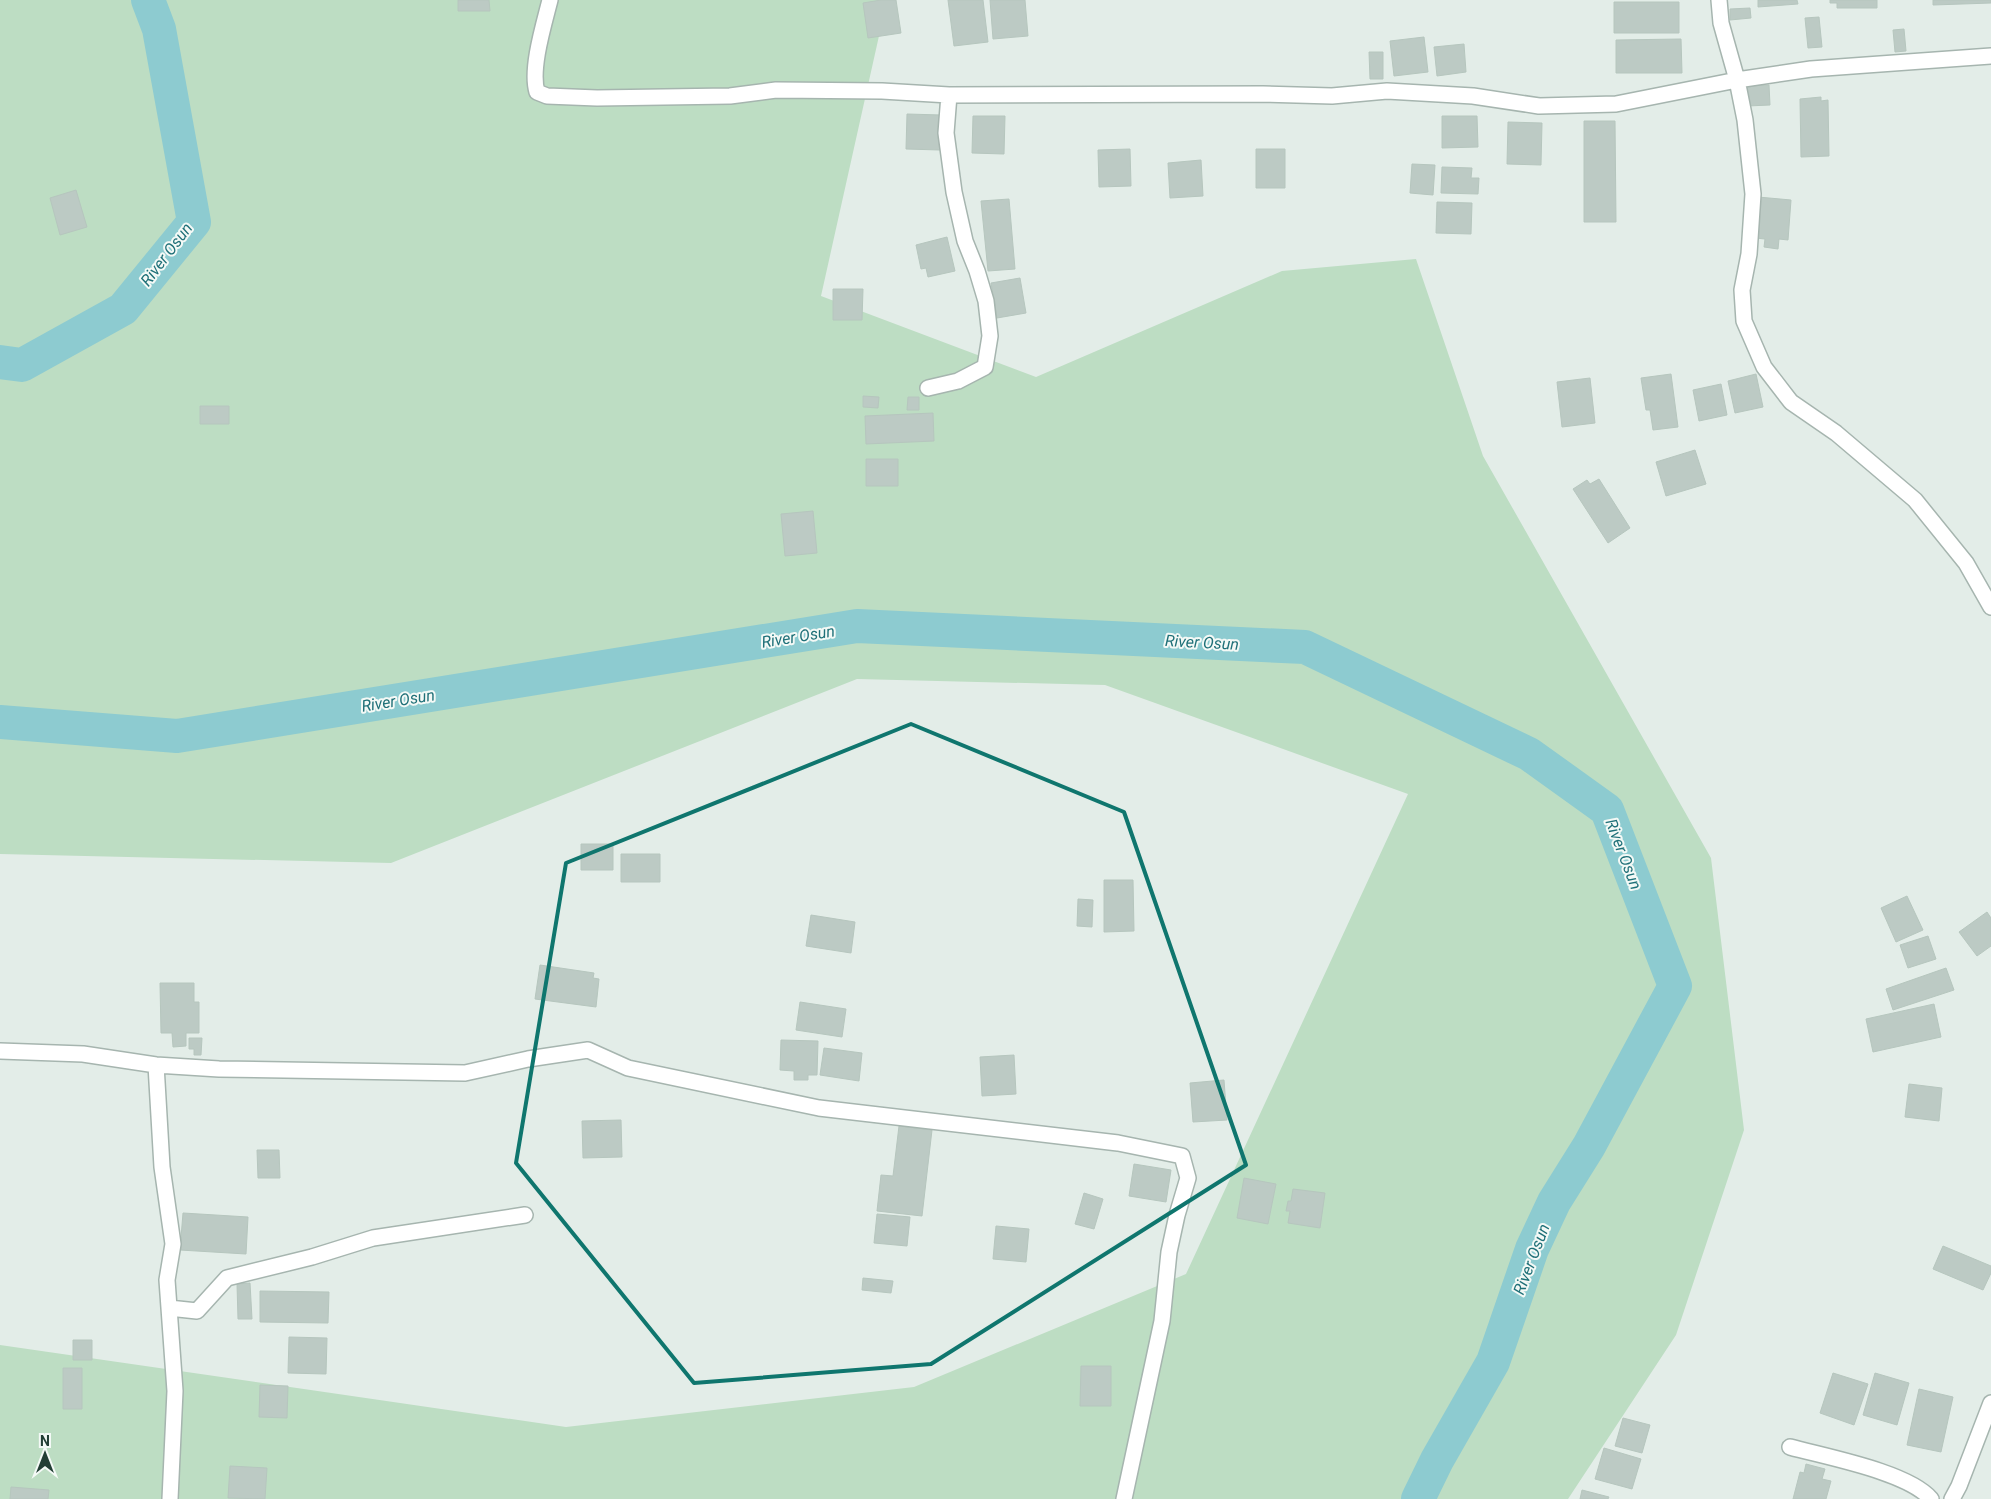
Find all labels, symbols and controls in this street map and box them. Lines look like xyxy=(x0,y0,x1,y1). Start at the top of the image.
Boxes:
water label: River Osun xyxy=(137,219,196,290)
water label: River Osun xyxy=(760,621,836,652)
water label: River Osun xyxy=(1165,631,1239,654)
water label: River Osun xyxy=(360,685,436,716)
water label: River Osun xyxy=(1601,816,1646,892)
water label: River Osun xyxy=(1509,1221,1554,1297)
north arrow xyxy=(20,1429,70,1479)
text: N xyxy=(40,1433,50,1449)

